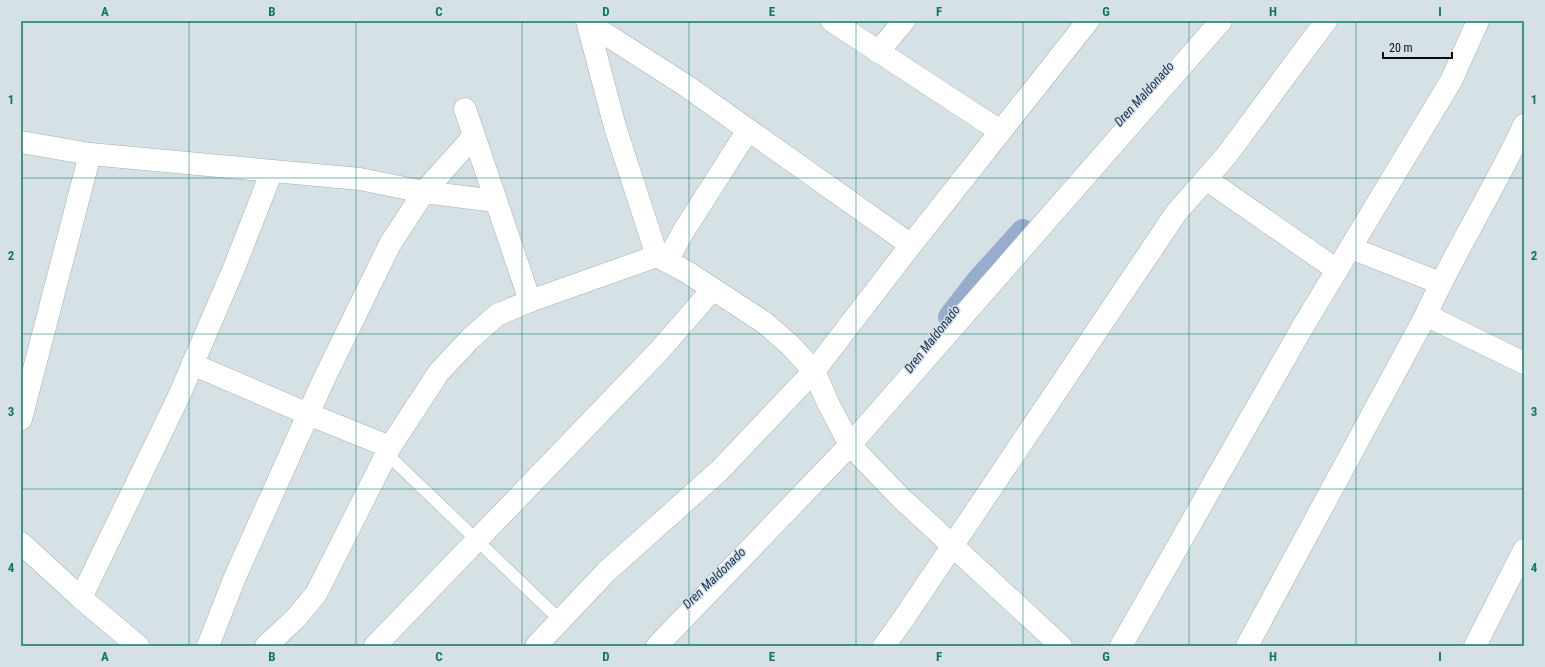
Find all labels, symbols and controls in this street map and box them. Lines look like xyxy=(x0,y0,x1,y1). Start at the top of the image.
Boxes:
text: A xyxy=(101,4,109,19)
text: B xyxy=(268,4,276,19)
text: C xyxy=(435,4,443,19)
text: D xyxy=(602,4,610,19)
text: E xyxy=(769,4,776,19)
text: F xyxy=(936,4,942,19)
text: G xyxy=(1102,4,1110,19)
text: H xyxy=(1269,4,1277,19)
text: I xyxy=(1438,4,1442,19)
scale bar xyxy=(1383,34,1452,60)
text: 20 m xyxy=(1389,41,1413,55)
water label: Dren Maldonado xyxy=(1111,59,1177,129)
text: 1 xyxy=(8,92,14,107)
text: 1 xyxy=(1531,92,1537,107)
text: 2 xyxy=(8,248,15,263)
text: 2 xyxy=(1531,248,1538,263)
water label: Dren Maldonado xyxy=(901,302,963,376)
text: 3 xyxy=(8,404,14,419)
text: 3 xyxy=(1531,404,1537,419)
water label: Dren Maldonado xyxy=(679,544,749,612)
text: 4 xyxy=(8,560,15,575)
text: 4 xyxy=(1531,560,1538,575)
text: A xyxy=(101,649,109,664)
text: B xyxy=(268,649,276,664)
text: C xyxy=(435,649,443,664)
text: D xyxy=(602,649,610,664)
text: E xyxy=(769,649,776,664)
text: F xyxy=(936,649,942,664)
text: G xyxy=(1102,649,1110,664)
text: H xyxy=(1269,649,1277,664)
text: I xyxy=(1438,649,1442,664)

